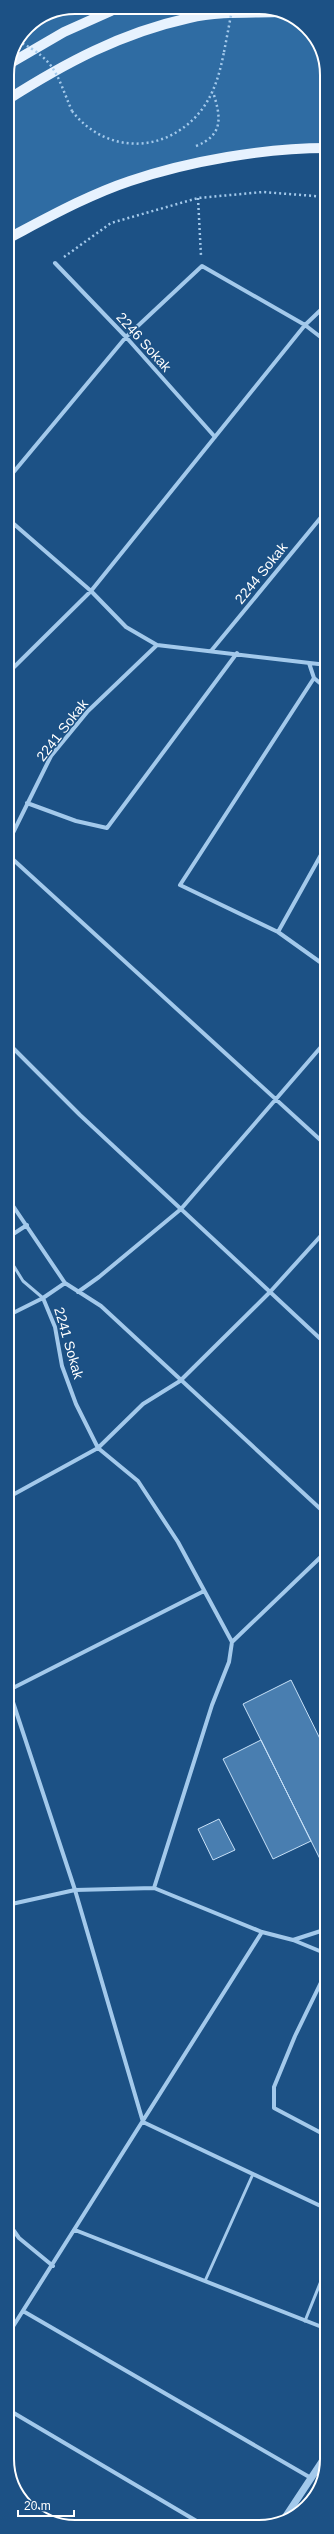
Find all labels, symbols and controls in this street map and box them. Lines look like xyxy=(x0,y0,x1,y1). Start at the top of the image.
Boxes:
street label: 2246 Sokak xyxy=(113,309,175,376)
street label: 2244 Sokak xyxy=(232,538,291,607)
street label: 2241 Sokak xyxy=(33,695,92,764)
street label: 2241 Sokak xyxy=(51,1305,87,1382)
scale bar xyxy=(18,2492,74,2518)
text: 20 m xyxy=(24,2499,51,2513)

